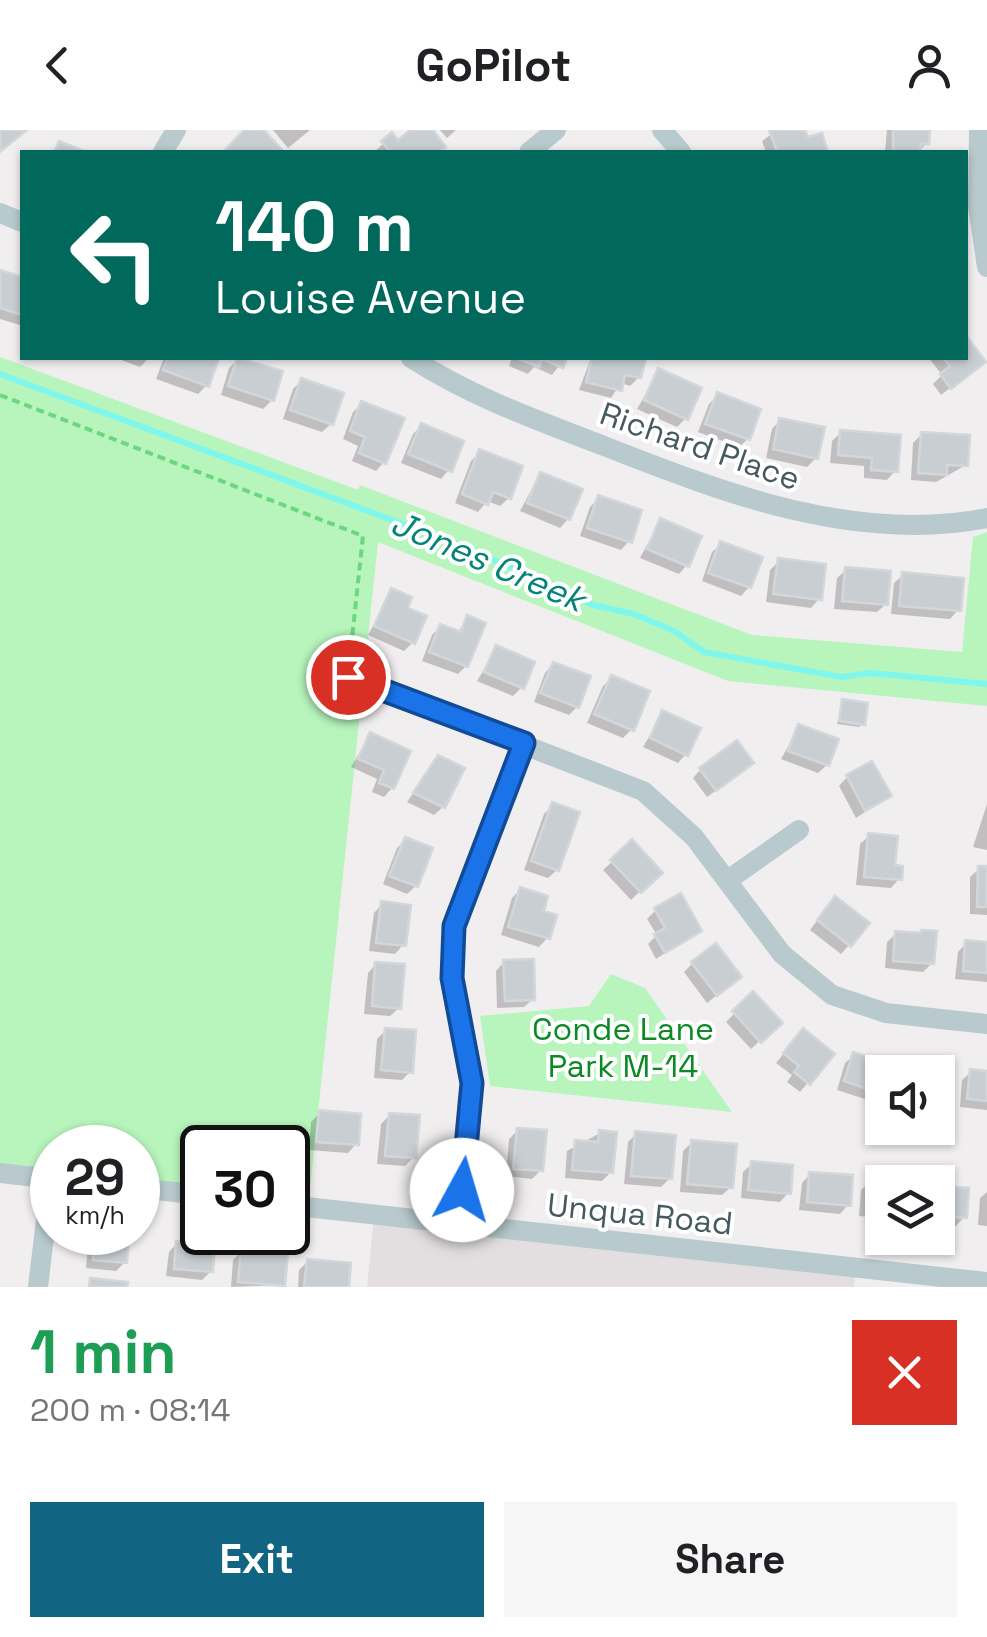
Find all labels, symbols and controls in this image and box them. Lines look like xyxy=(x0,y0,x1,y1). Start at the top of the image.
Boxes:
text: GoPilot xyxy=(416,37,571,94)
icon: back xyxy=(30,38,85,93)
icon: person xyxy=(902,38,957,93)
text: 140 m xyxy=(215,182,414,271)
icon: left xyxy=(50,190,180,320)
text: Louise Avenue xyxy=(215,269,526,326)
street label: Richard Place xyxy=(595,393,805,499)
water label: Jones Creek xyxy=(384,500,595,623)
pin xyxy=(306,635,391,720)
icon: arrive xyxy=(321,650,376,705)
park label: Conde Lane Park M-14 xyxy=(532,1009,714,1086)
map controls xyxy=(865,1055,955,1255)
button: sound xyxy=(865,1055,955,1145)
speed limit sign: 30 xyxy=(180,1125,310,1255)
position arrow xyxy=(410,1138,514,1242)
text: 29 xyxy=(65,1146,125,1210)
button: layers xyxy=(865,1165,955,1255)
street label: Unqua Road xyxy=(545,1184,735,1244)
text: km/h xyxy=(65,1199,125,1231)
text: 1 min xyxy=(30,1314,177,1391)
button: close xyxy=(852,1320,957,1425)
text: 200 m · 08:14 xyxy=(30,1390,230,1430)
button: Exit xyxy=(30,1502,484,1617)
button: Share xyxy=(504,1502,957,1617)

